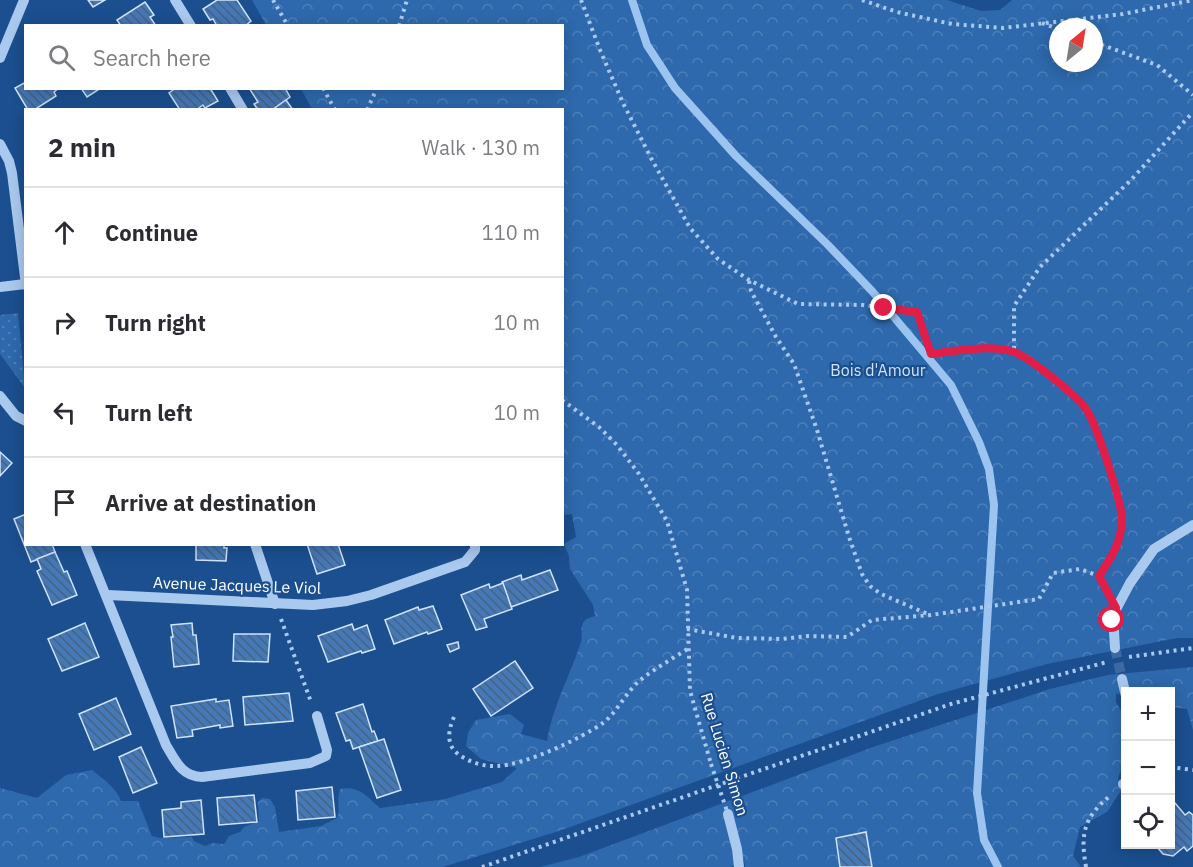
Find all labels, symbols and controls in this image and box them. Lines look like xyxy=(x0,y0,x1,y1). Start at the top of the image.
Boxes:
north arrow xyxy=(1049,18,1103,72)
search box xyxy=(24,24,564,90)
icon: search xyxy=(45,41,78,74)
text: Search here xyxy=(93,43,211,72)
text: 2 min xyxy=(48,130,116,164)
text: Walk · 130 m xyxy=(422,134,540,161)
icon: ahead xyxy=(48,216,81,249)
text: Continue xyxy=(105,218,198,247)
text: 110 m xyxy=(482,219,540,246)
route end xyxy=(870,294,896,320)
icon: right xyxy=(48,306,81,339)
text: Turn right xyxy=(105,308,206,337)
text: 10 m xyxy=(494,309,540,336)
park label: Bois d'Amour xyxy=(830,360,926,380)
icon: left xyxy=(48,396,81,429)
text: Turn left xyxy=(105,398,193,427)
text: 10 m xyxy=(494,399,540,426)
icon: arrive xyxy=(48,486,81,519)
text: Arrive at destination xyxy=(105,488,316,517)
street label: Avenue Jacques Le Viol xyxy=(153,572,321,598)
route start xyxy=(1098,606,1124,632)
map controls xyxy=(1121,687,1175,849)
button: + xyxy=(1121,687,1175,741)
street label: Rue Lucien Simon xyxy=(697,690,753,818)
button: − xyxy=(1121,741,1175,795)
button: locate xyxy=(1121,795,1175,849)

